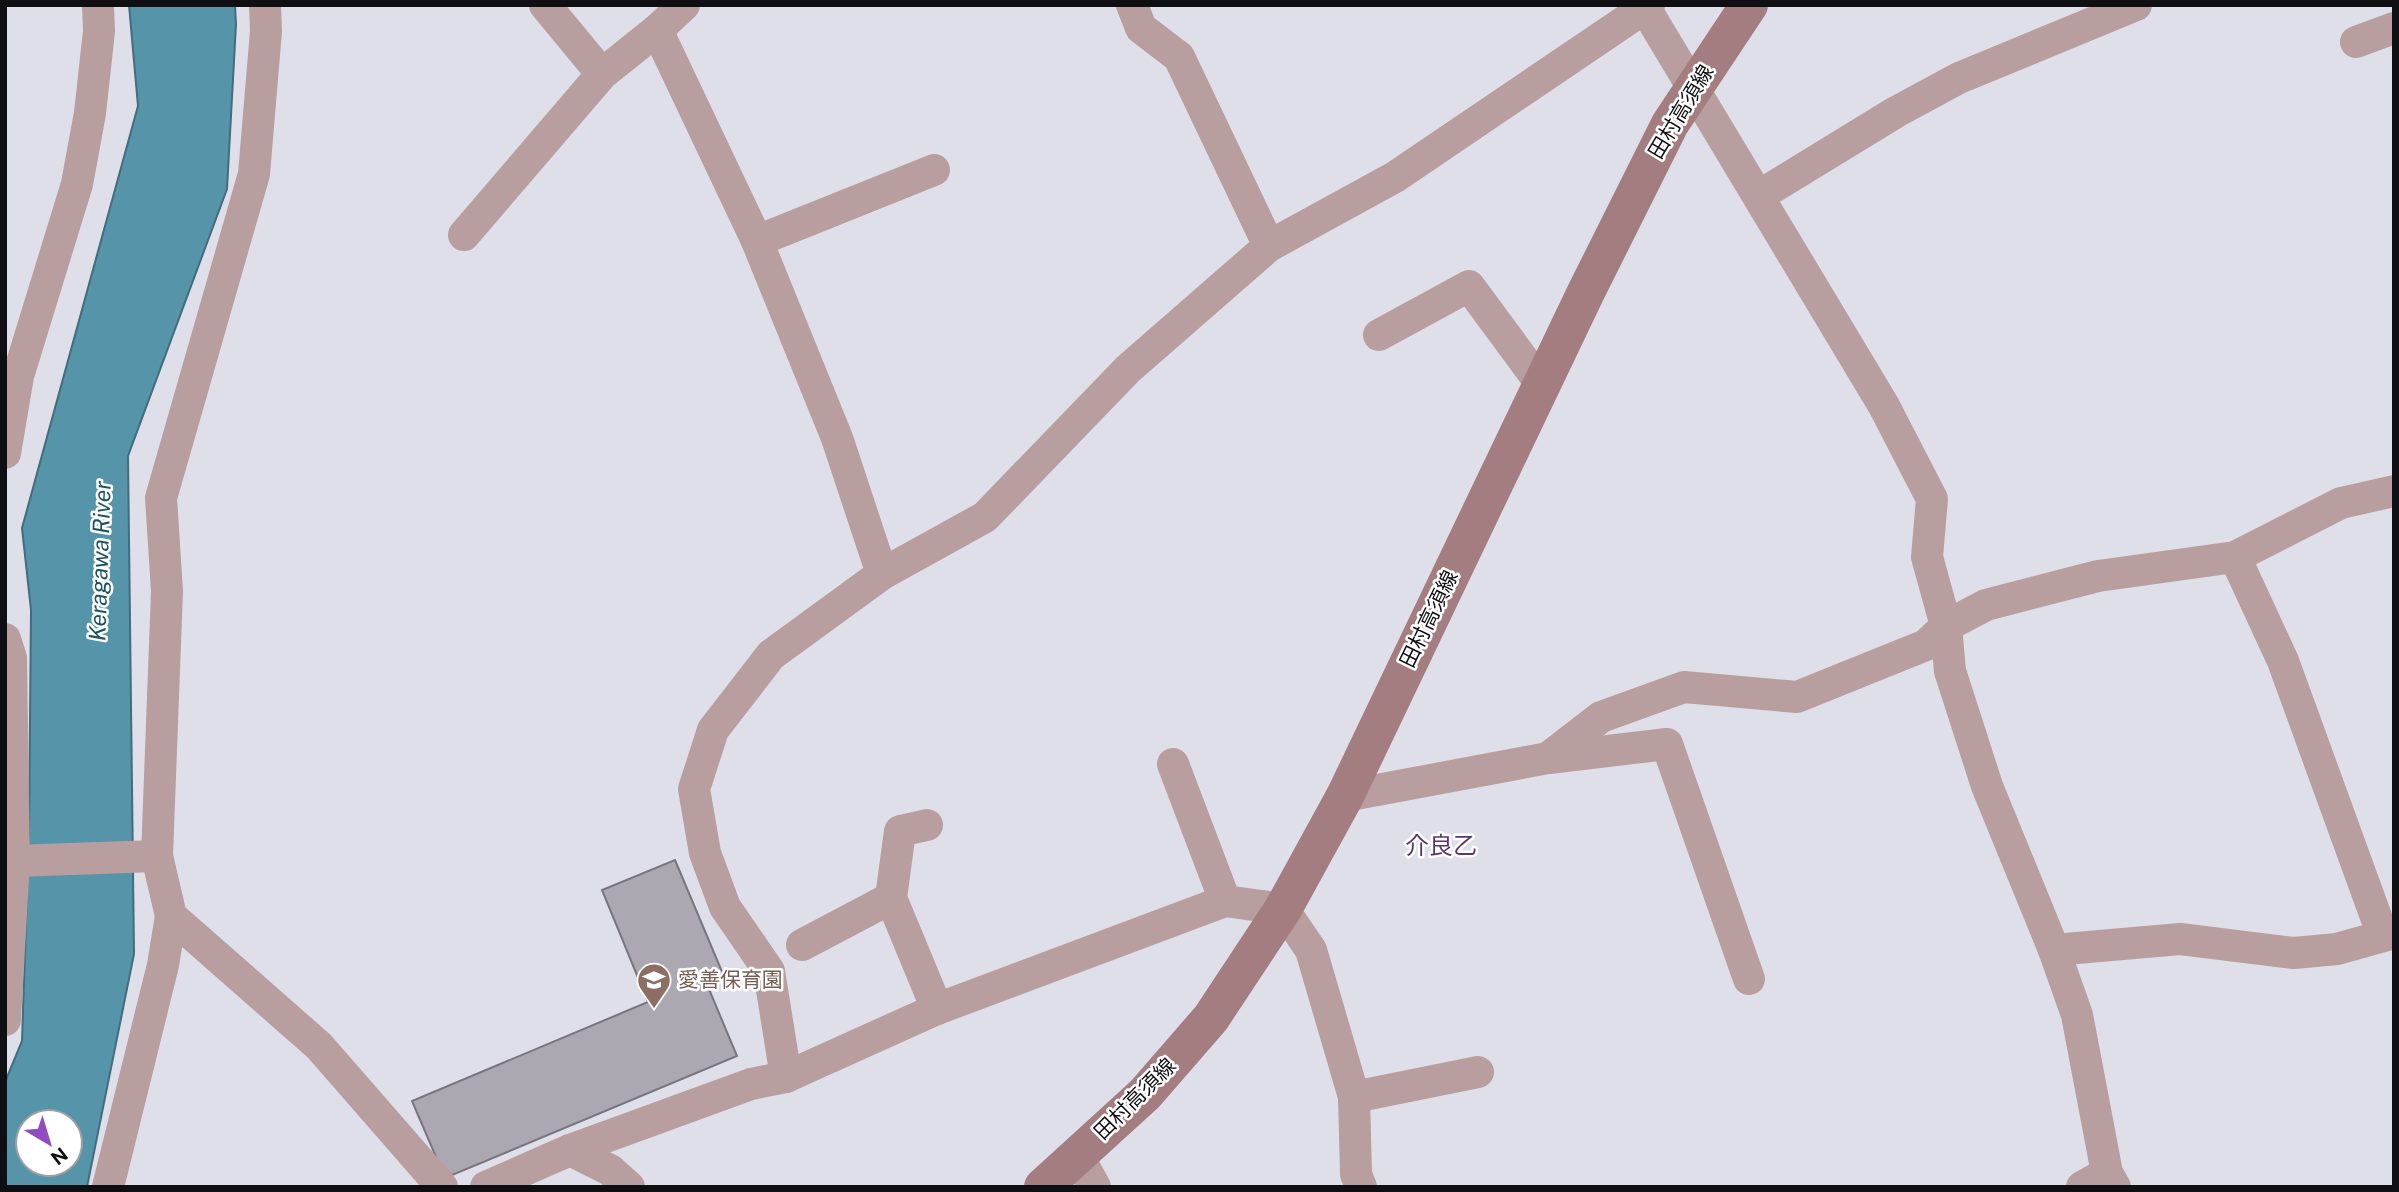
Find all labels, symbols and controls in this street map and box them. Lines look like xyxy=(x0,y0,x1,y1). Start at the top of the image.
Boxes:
street label: 田村高須線 xyxy=(1643,60,1718,163)
water label: Keragawa River xyxy=(83,480,116,641)
street label: 田村高須線 xyxy=(1394,566,1463,671)
district label: 介良乙 xyxy=(1405,831,1477,859)
school or university icon: 愛善保育園 xyxy=(635,961,673,1010)
place label: 愛善保育園 xyxy=(678,967,783,992)
street label: 田村高須線 xyxy=(1089,1053,1181,1145)
north arrow xyxy=(14,1108,84,1178)
text: N xyxy=(47,1143,72,1170)

